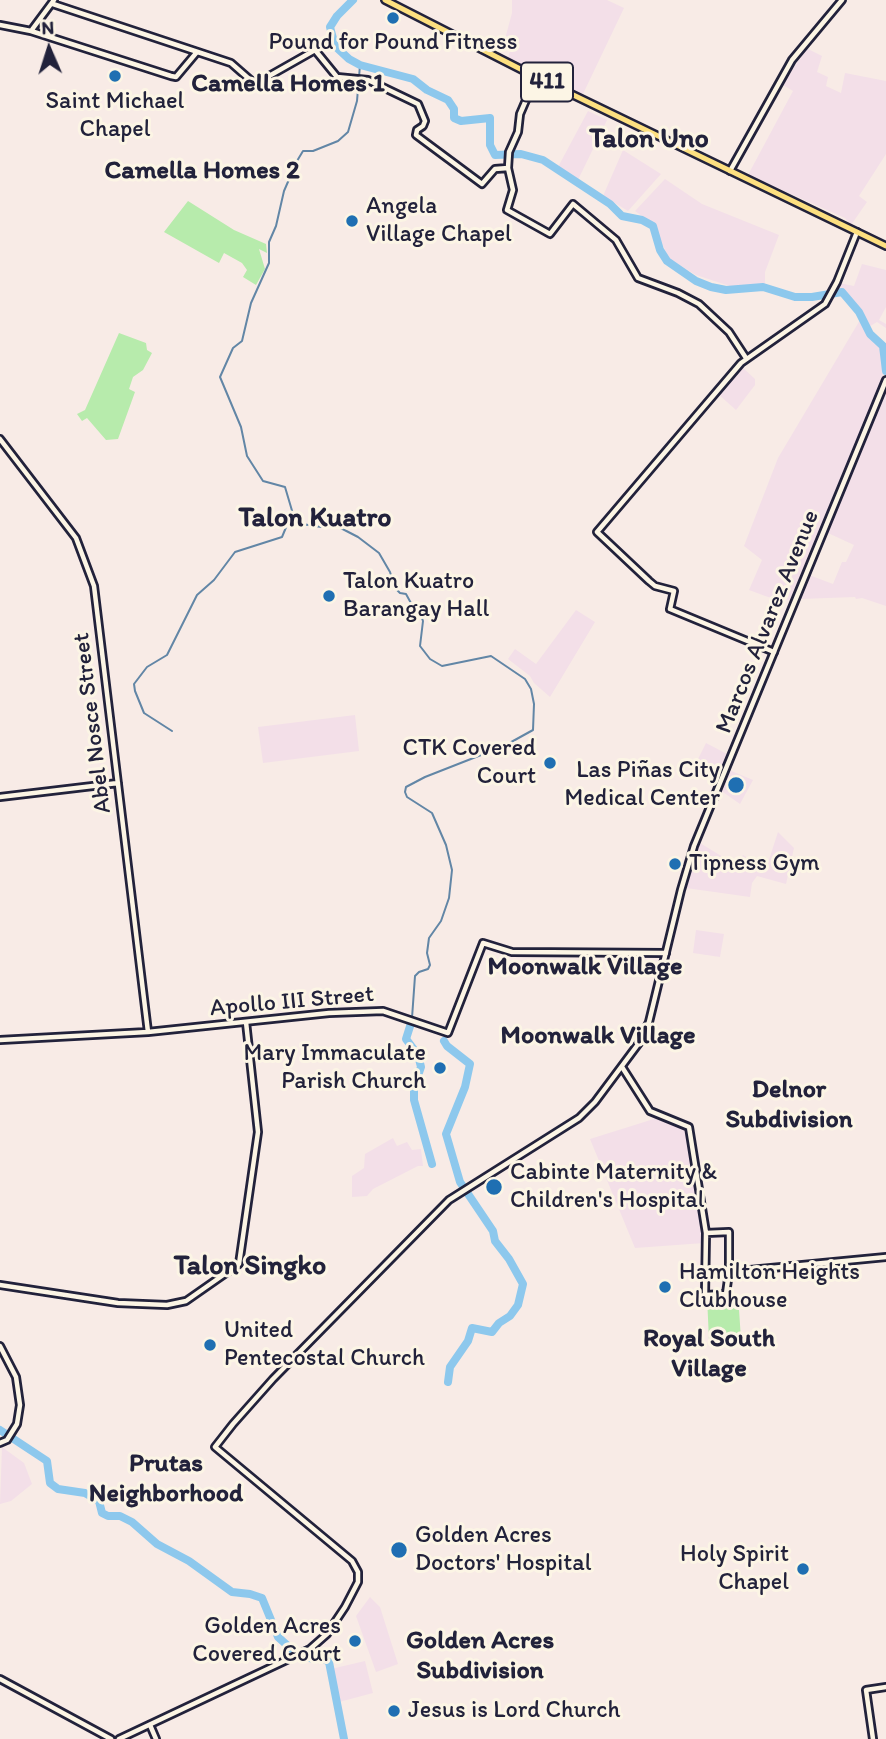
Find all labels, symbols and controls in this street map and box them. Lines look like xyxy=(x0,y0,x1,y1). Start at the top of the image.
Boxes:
marker: Pound for Pound Fitness xyxy=(385,10,401,26)
north arrow xyxy=(14,14,84,84)
text: N xyxy=(41,16,55,39)
place label: Pound for Pound Fitness xyxy=(269,29,517,57)
road number: 411 xyxy=(521,62,573,102)
marker: Saint Michael Chapel xyxy=(107,68,123,84)
district label: Camella Homes 1 xyxy=(191,68,385,100)
place label: Saint Michael Chapel xyxy=(46,88,184,144)
district label: Talon Uno xyxy=(589,123,709,157)
district label: Camella Homes 2 xyxy=(104,155,300,187)
place label: Angela Village Chapel xyxy=(366,193,512,249)
marker: Angela Village Chapel xyxy=(344,213,360,229)
district label: Talon Kuatro xyxy=(239,502,391,536)
street label: Marcos Alvarez Avenue xyxy=(710,506,826,738)
place label: Talon Kuatro Barangay Hall xyxy=(343,568,489,624)
marker: Talon Kuatro Barangay Hall xyxy=(321,588,337,604)
street label: Abel Nosce Street xyxy=(68,631,118,815)
place label: CTK Covered Court xyxy=(402,735,536,791)
marker: CTK Covered Court xyxy=(542,755,558,771)
place label: Las Piñas City Medical Center xyxy=(564,757,720,813)
marker: Las Piñas City Medical Center xyxy=(726,775,746,795)
place label: Tipness Gym xyxy=(689,850,820,878)
marker: Tipness Gym xyxy=(667,856,683,872)
district label: Moonwalk Village xyxy=(488,951,682,983)
street label: Apollo III Street xyxy=(209,980,375,1024)
district label: Moonwalk Village xyxy=(501,1020,695,1052)
place label: Mary Immaculate Parish Church xyxy=(243,1040,426,1096)
marker: Mary Immaculate Parish Church xyxy=(432,1060,448,1076)
district label: Delnor Subdivision xyxy=(725,1074,853,1136)
place label: Cabinte Maternity & Children's Hospital xyxy=(510,1159,717,1215)
marker: Cabinte Maternity & Children's Hospital xyxy=(484,1177,504,1197)
district label: Talon Singko xyxy=(174,1250,326,1284)
place label: Hamilton Heights Clubhouse xyxy=(679,1259,860,1315)
marker: Hamilton Heights Clubhouse xyxy=(657,1279,673,1295)
place label: United Pentecostal Church xyxy=(224,1317,425,1373)
district label: Royal South Village xyxy=(643,1323,775,1384)
marker: United Pentecostal Church xyxy=(202,1337,218,1353)
district label: Prutas Neighborhood xyxy=(89,1448,243,1510)
place label: Golden Acres Doctors' Hospital xyxy=(415,1522,592,1578)
marker: Golden Acres Doctors' Hospital xyxy=(389,1540,409,1560)
place label: Holy Spirit Chapel xyxy=(680,1541,789,1597)
marker: Holy Spirit Chapel xyxy=(795,1561,811,1577)
place label: Golden Acres Covered Court xyxy=(192,1613,341,1669)
district label: Golden Acres Subdivision xyxy=(406,1625,554,1686)
marker: Golden Acres Covered Court xyxy=(347,1633,363,1649)
place label: Jesus is Lord Church xyxy=(408,1697,620,1725)
marker: Jesus is Lord Church xyxy=(386,1703,402,1719)

